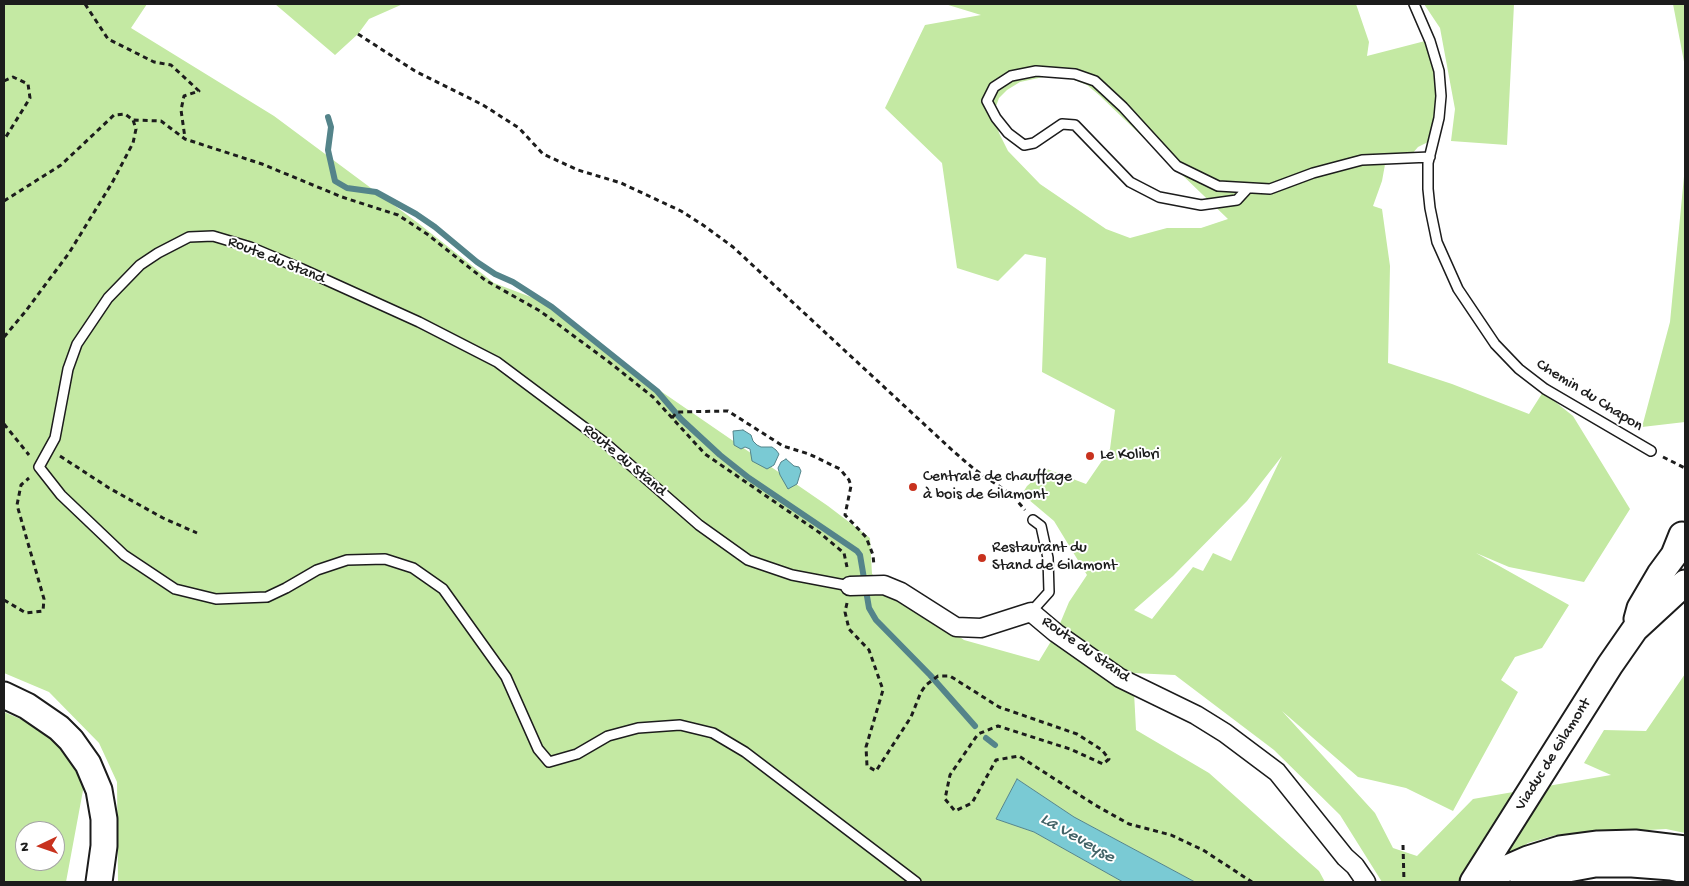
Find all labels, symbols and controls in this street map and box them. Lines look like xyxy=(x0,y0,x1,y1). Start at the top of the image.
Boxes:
street label: Route du Stand xyxy=(225,233,327,289)
street label: Chemin du Chapon xyxy=(1532,355,1646,437)
street label: Route du Stand xyxy=(578,420,670,502)
place label: Le Kolibri xyxy=(1100,446,1160,466)
marker: Le Kolibri xyxy=(1084,450,1096,462)
place label: Centrale de chauffage à bois de Gilamont xyxy=(923,468,1072,506)
marker: Centrale de chauffage à bois de Gilamont xyxy=(907,481,919,493)
place label: Restaurant du Stand de Gilamont xyxy=(992,539,1117,577)
marker: Restaurant du Stand de Gilamont xyxy=(976,552,988,564)
street label: Route du Stand xyxy=(1037,613,1133,687)
street label: Viaduc de Gilamont xyxy=(1512,695,1596,815)
water label: La Veveyse xyxy=(1036,809,1118,869)
north arrow xyxy=(15,821,65,871)
text: N xyxy=(17,842,34,852)

